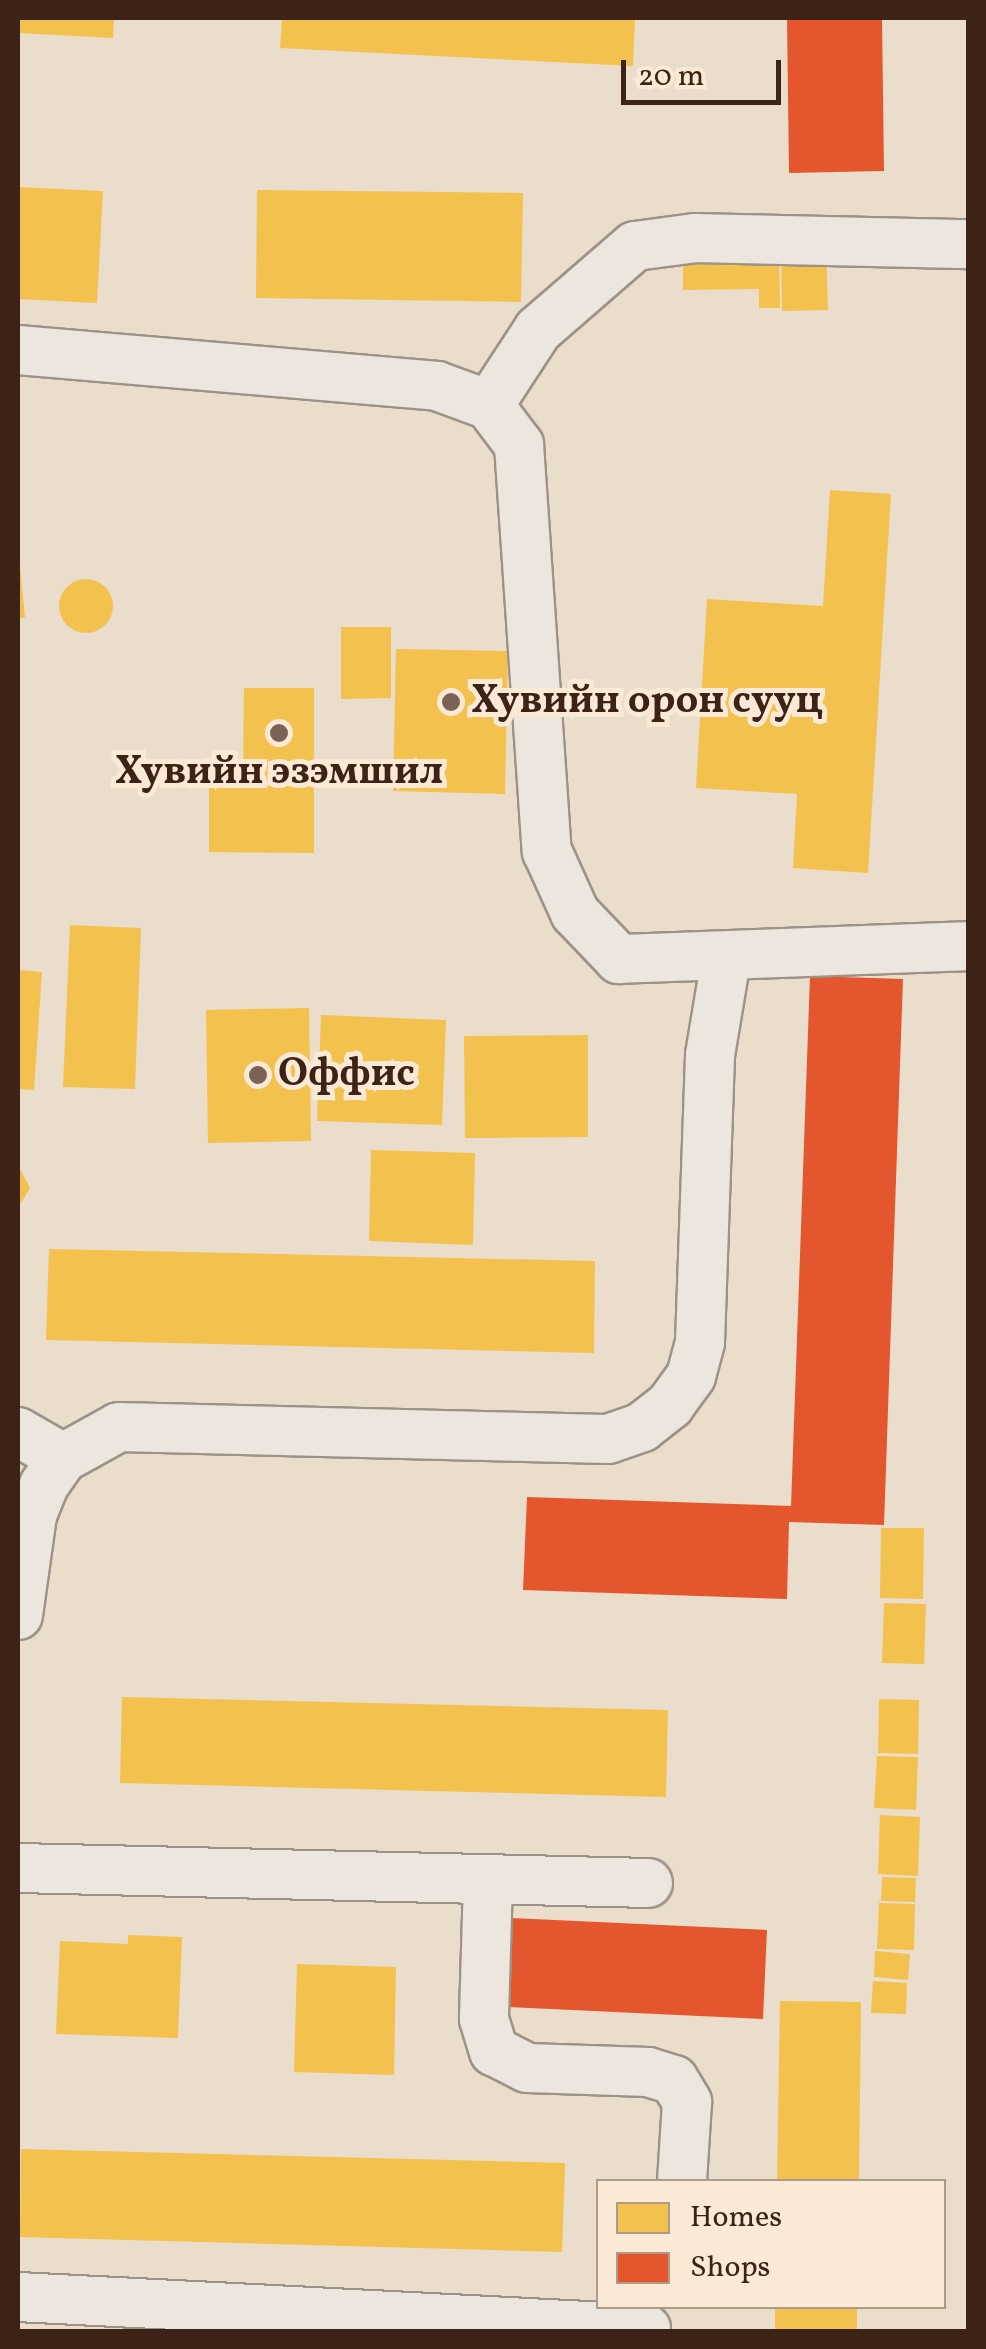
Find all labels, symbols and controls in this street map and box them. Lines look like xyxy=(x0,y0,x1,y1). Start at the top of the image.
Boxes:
scale bar xyxy=(626,40,786,102)
text: 20 m xyxy=(638,56,704,98)
place label: Хувийн орон сууц xyxy=(471,678,823,726)
marker: Хувийн орон сууц xyxy=(440,691,462,713)
marker: Хувийн эзэмшил xyxy=(268,722,290,744)
place label: Хувийн эзэмшил xyxy=(115,749,443,797)
place label: Оффис xyxy=(278,1051,415,1099)
marker: Оффис xyxy=(247,1064,269,1086)
legend xyxy=(596,2179,946,2309)
text: Homes xyxy=(690,2197,782,2239)
text: Shops xyxy=(690,2247,770,2289)

